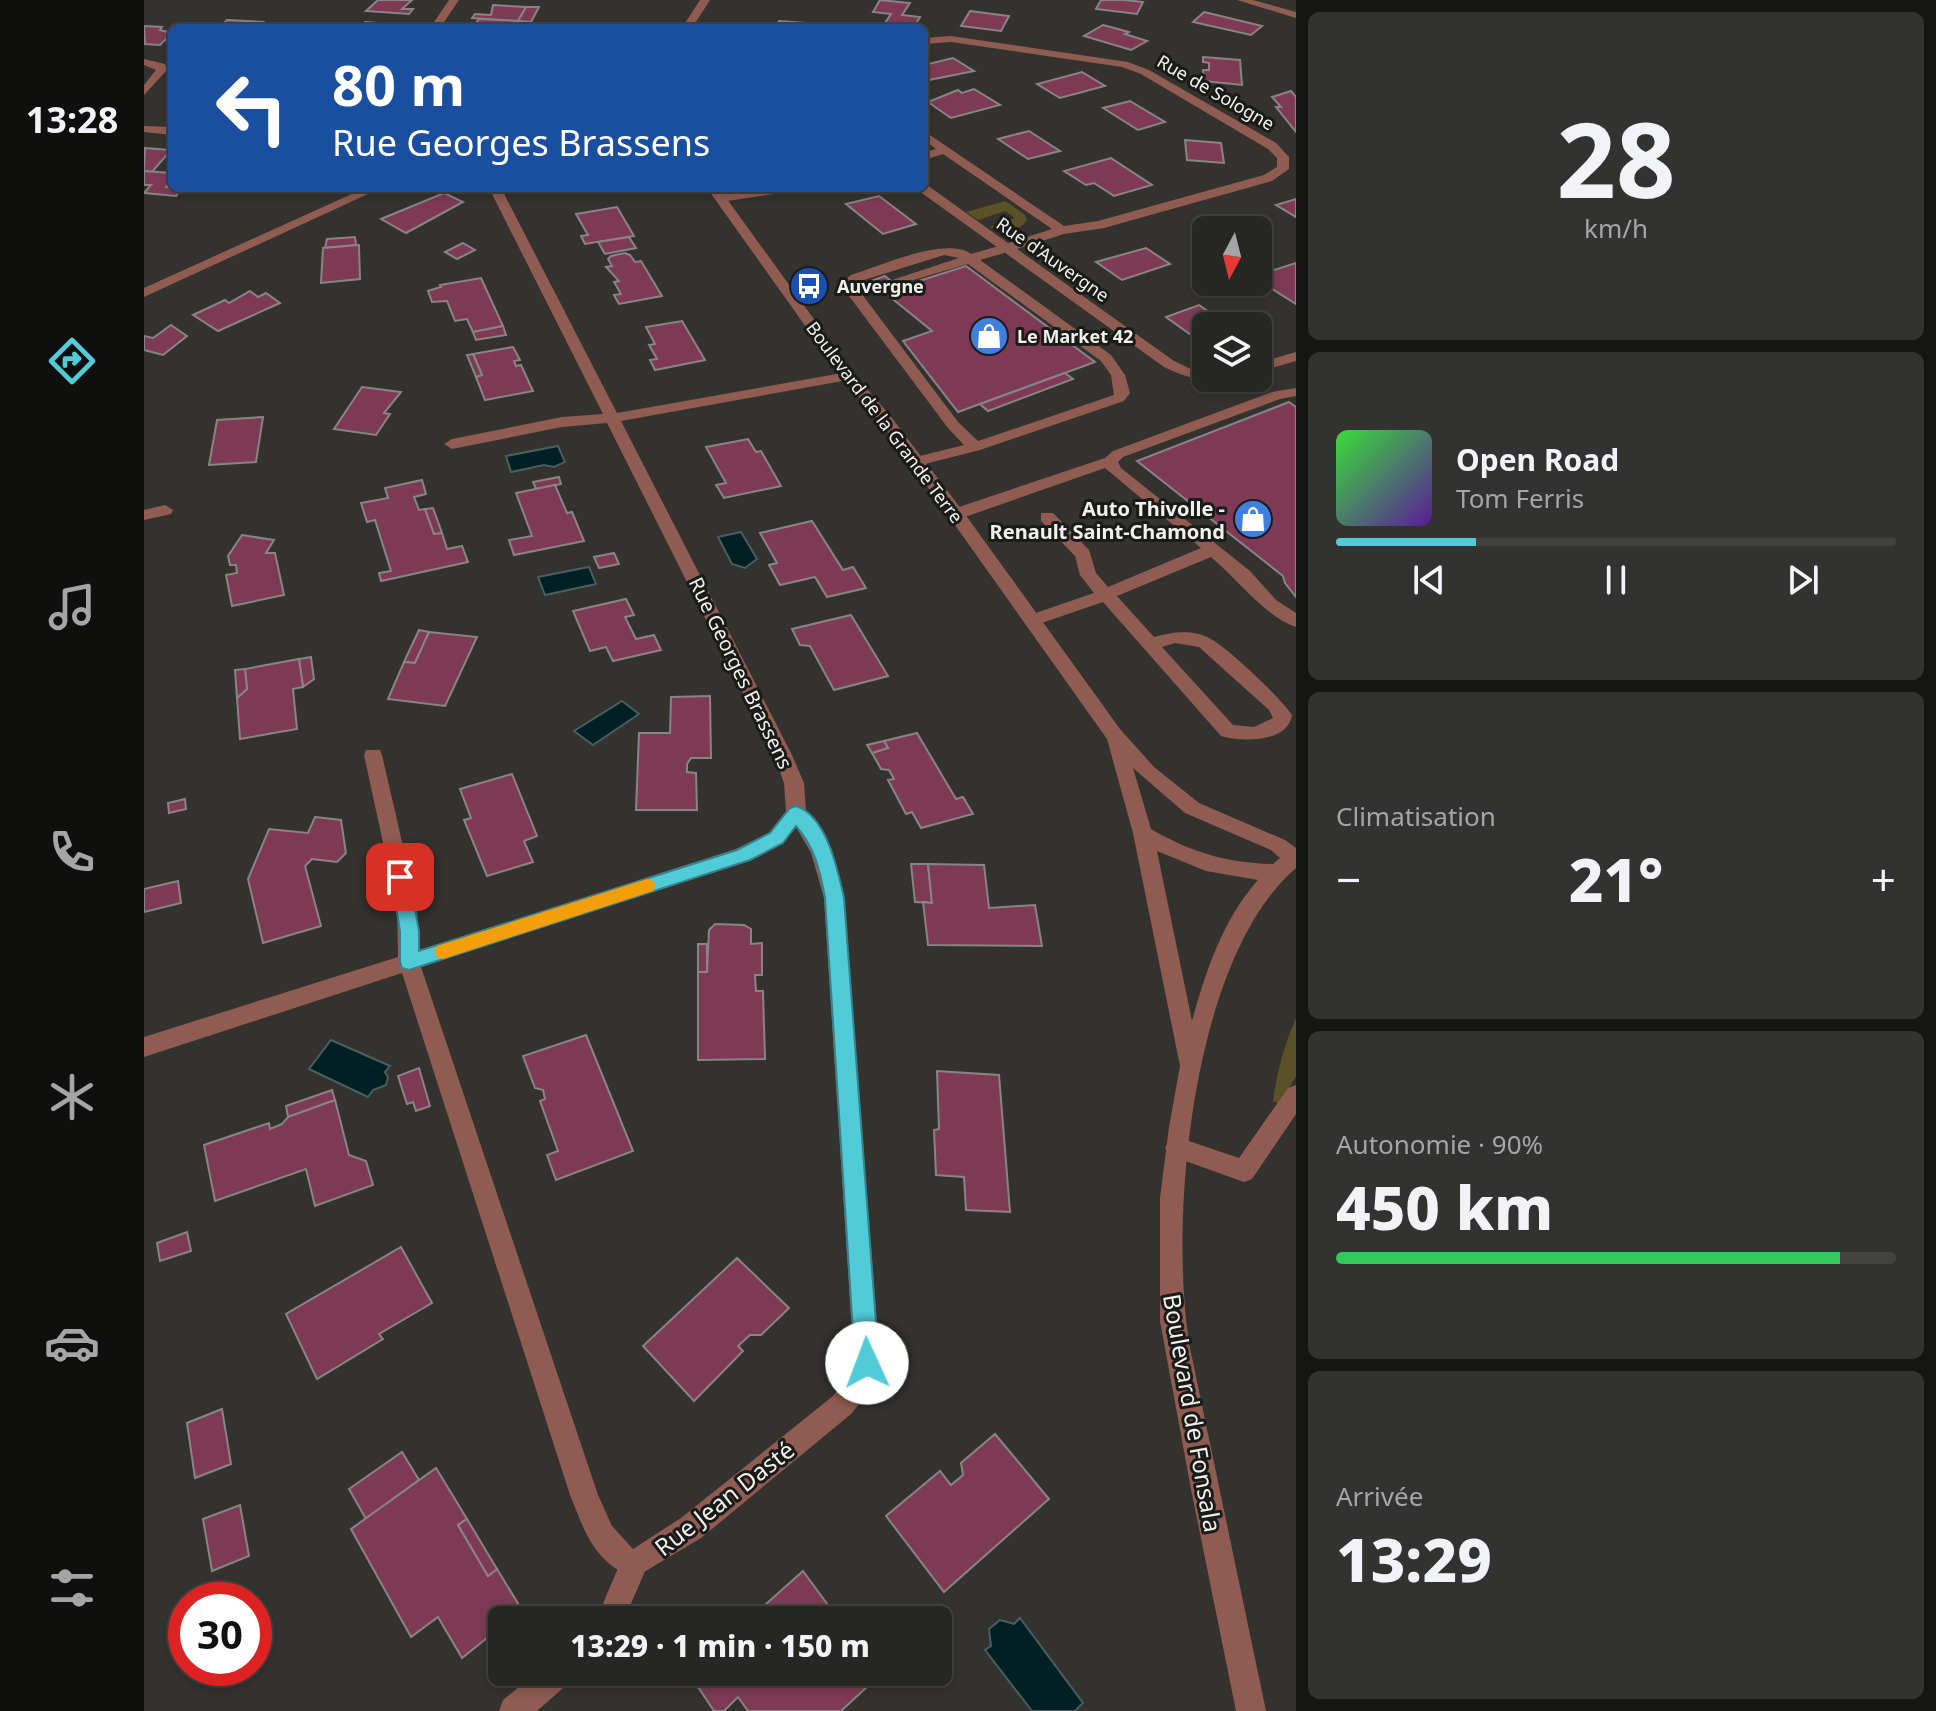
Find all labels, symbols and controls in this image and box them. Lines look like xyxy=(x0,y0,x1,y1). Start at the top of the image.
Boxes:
text: 80 m xyxy=(332,46,465,122)
street label: Rue de Sologne xyxy=(1153,49,1279,135)
icon: left xyxy=(200,56,304,160)
text: 28 xyxy=(1557,87,1675,228)
text: 13:28 xyxy=(26,95,118,144)
text: Rue Georges Brassens xyxy=(332,118,710,167)
text: km/h xyxy=(1584,210,1648,246)
street label: Rue d'Auvergne xyxy=(992,211,1114,307)
north arrow xyxy=(1192,216,1272,296)
map controls xyxy=(1192,216,1272,392)
bus stop icon: Auvergne xyxy=(788,265,830,307)
place label: Auvergne xyxy=(837,274,924,298)
button: layers xyxy=(1192,312,1272,392)
shop icon: Le Market 42 xyxy=(968,315,1010,357)
street label: Boulevard de la Grande Terre xyxy=(801,316,969,528)
place label: Le Market 42 xyxy=(1017,324,1133,348)
icon: directions xyxy=(44,333,100,389)
text: Open Road xyxy=(1456,439,1619,480)
text: Tom Ferris xyxy=(1456,480,1584,516)
place label: Auto Thivolle - Renault Saint-Chamond xyxy=(990,495,1225,545)
shop icon: Auto Thivolle - Renault Saint-Chamond xyxy=(1232,498,1274,540)
icon: previous xyxy=(1407,558,1451,602)
icon: pause xyxy=(1594,558,1638,602)
icon: next xyxy=(1781,558,1825,602)
street label: Rue Georges Brassens xyxy=(683,573,799,773)
icon: music xyxy=(44,579,100,635)
text: Climatisation xyxy=(1336,798,1496,834)
icon: phone xyxy=(44,824,100,880)
text: 21° xyxy=(1569,838,1663,920)
pin xyxy=(366,843,434,911)
text: − xyxy=(1336,849,1361,909)
text: + xyxy=(1871,849,1896,909)
icon: arrive xyxy=(378,855,422,899)
icon: climate xyxy=(44,1069,100,1125)
text: Autonomie · 90% xyxy=(1336,1126,1543,1162)
text: 450 km xyxy=(1336,1166,1553,1248)
street label: Boulevard de Fonsala xyxy=(1156,1291,1230,1535)
icon: car xyxy=(44,1315,100,1371)
position arrow xyxy=(825,1321,909,1405)
street label: Rue Jean Dasté xyxy=(647,1433,801,1563)
text: Arrivée xyxy=(1336,1478,1423,1514)
text: 13:29 xyxy=(1336,1518,1492,1600)
icon: filters xyxy=(44,1560,100,1616)
speed limit sign: 30 xyxy=(168,1582,272,1686)
text: 13:29 · 1 min · 150 m xyxy=(570,1625,870,1666)

